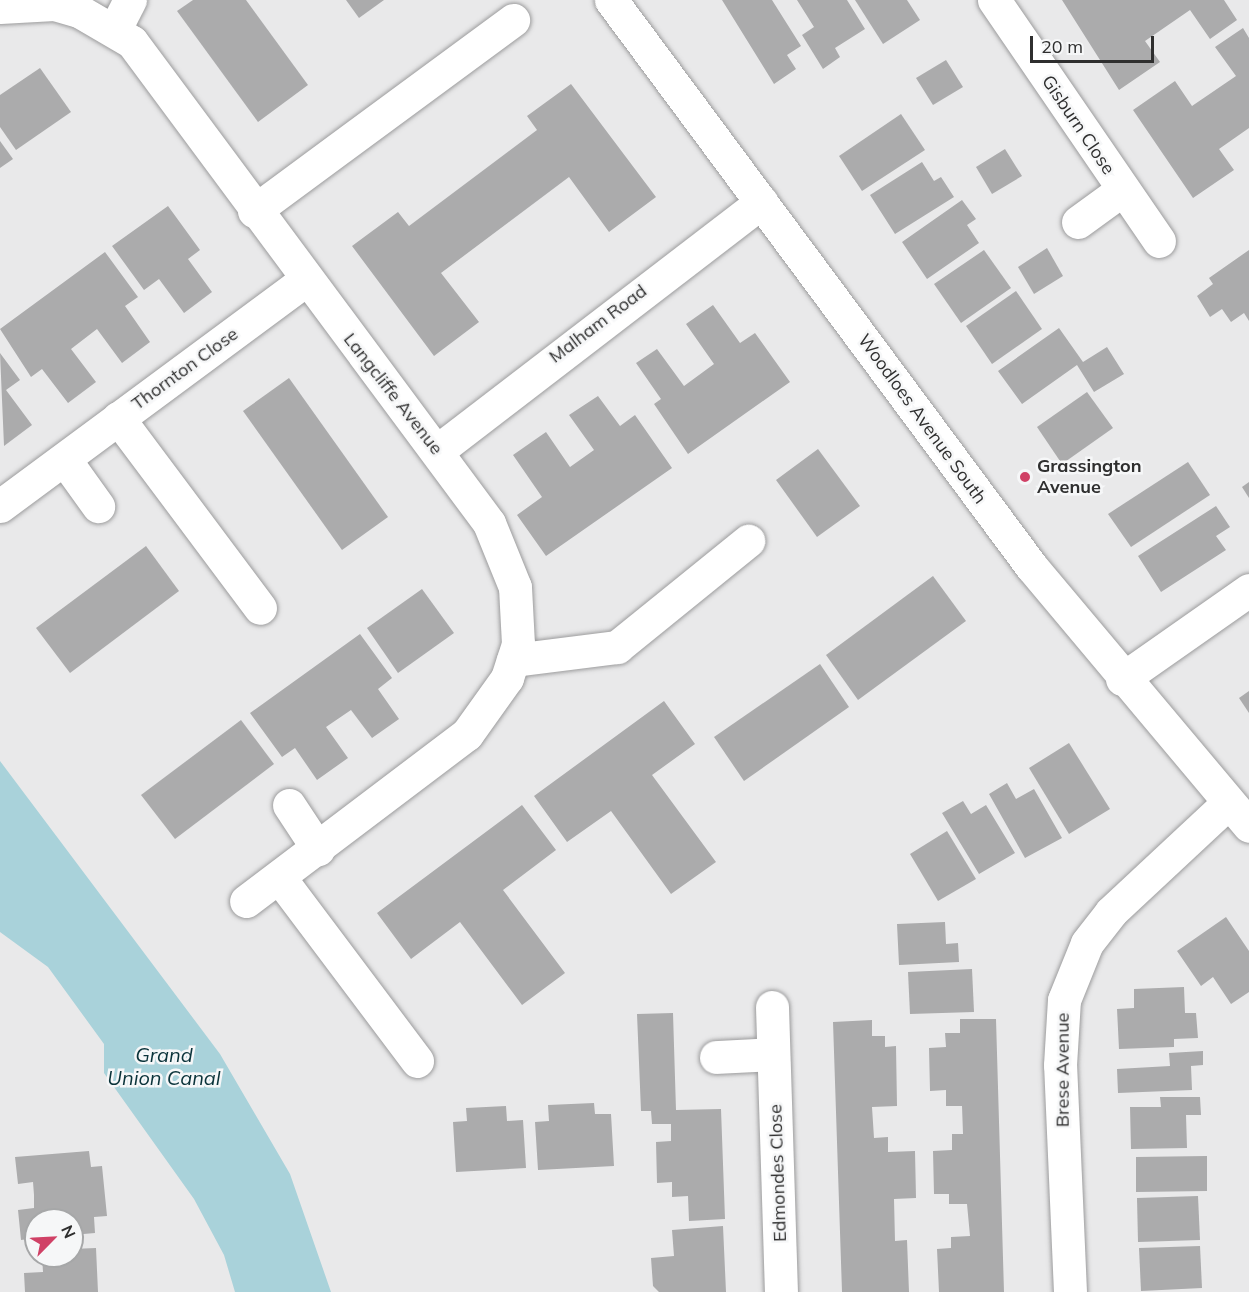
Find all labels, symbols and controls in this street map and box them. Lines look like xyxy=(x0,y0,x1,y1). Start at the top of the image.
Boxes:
scale bar xyxy=(1033,24,1158,62)
text: 20 m xyxy=(1041,35,1083,58)
street label: Gisburn Close xyxy=(1037,71,1119,179)
street label: Malham Road xyxy=(545,280,651,368)
street label: Thornton Close xyxy=(128,323,242,415)
street label: Langcliffe Avenue xyxy=(339,329,447,459)
street label: Woodloes Avenue South xyxy=(853,330,991,508)
place label: Grassington Avenue xyxy=(1037,456,1141,498)
marker: Grassington Avenue xyxy=(1018,470,1032,484)
street label: Brese Avenue xyxy=(1052,1013,1074,1127)
water label: Grand Union Canal xyxy=(107,1042,221,1089)
street label: Edmondes Close xyxy=(765,1104,791,1242)
north arrow xyxy=(24,1208,84,1268)
text: N xyxy=(57,1222,80,1241)

